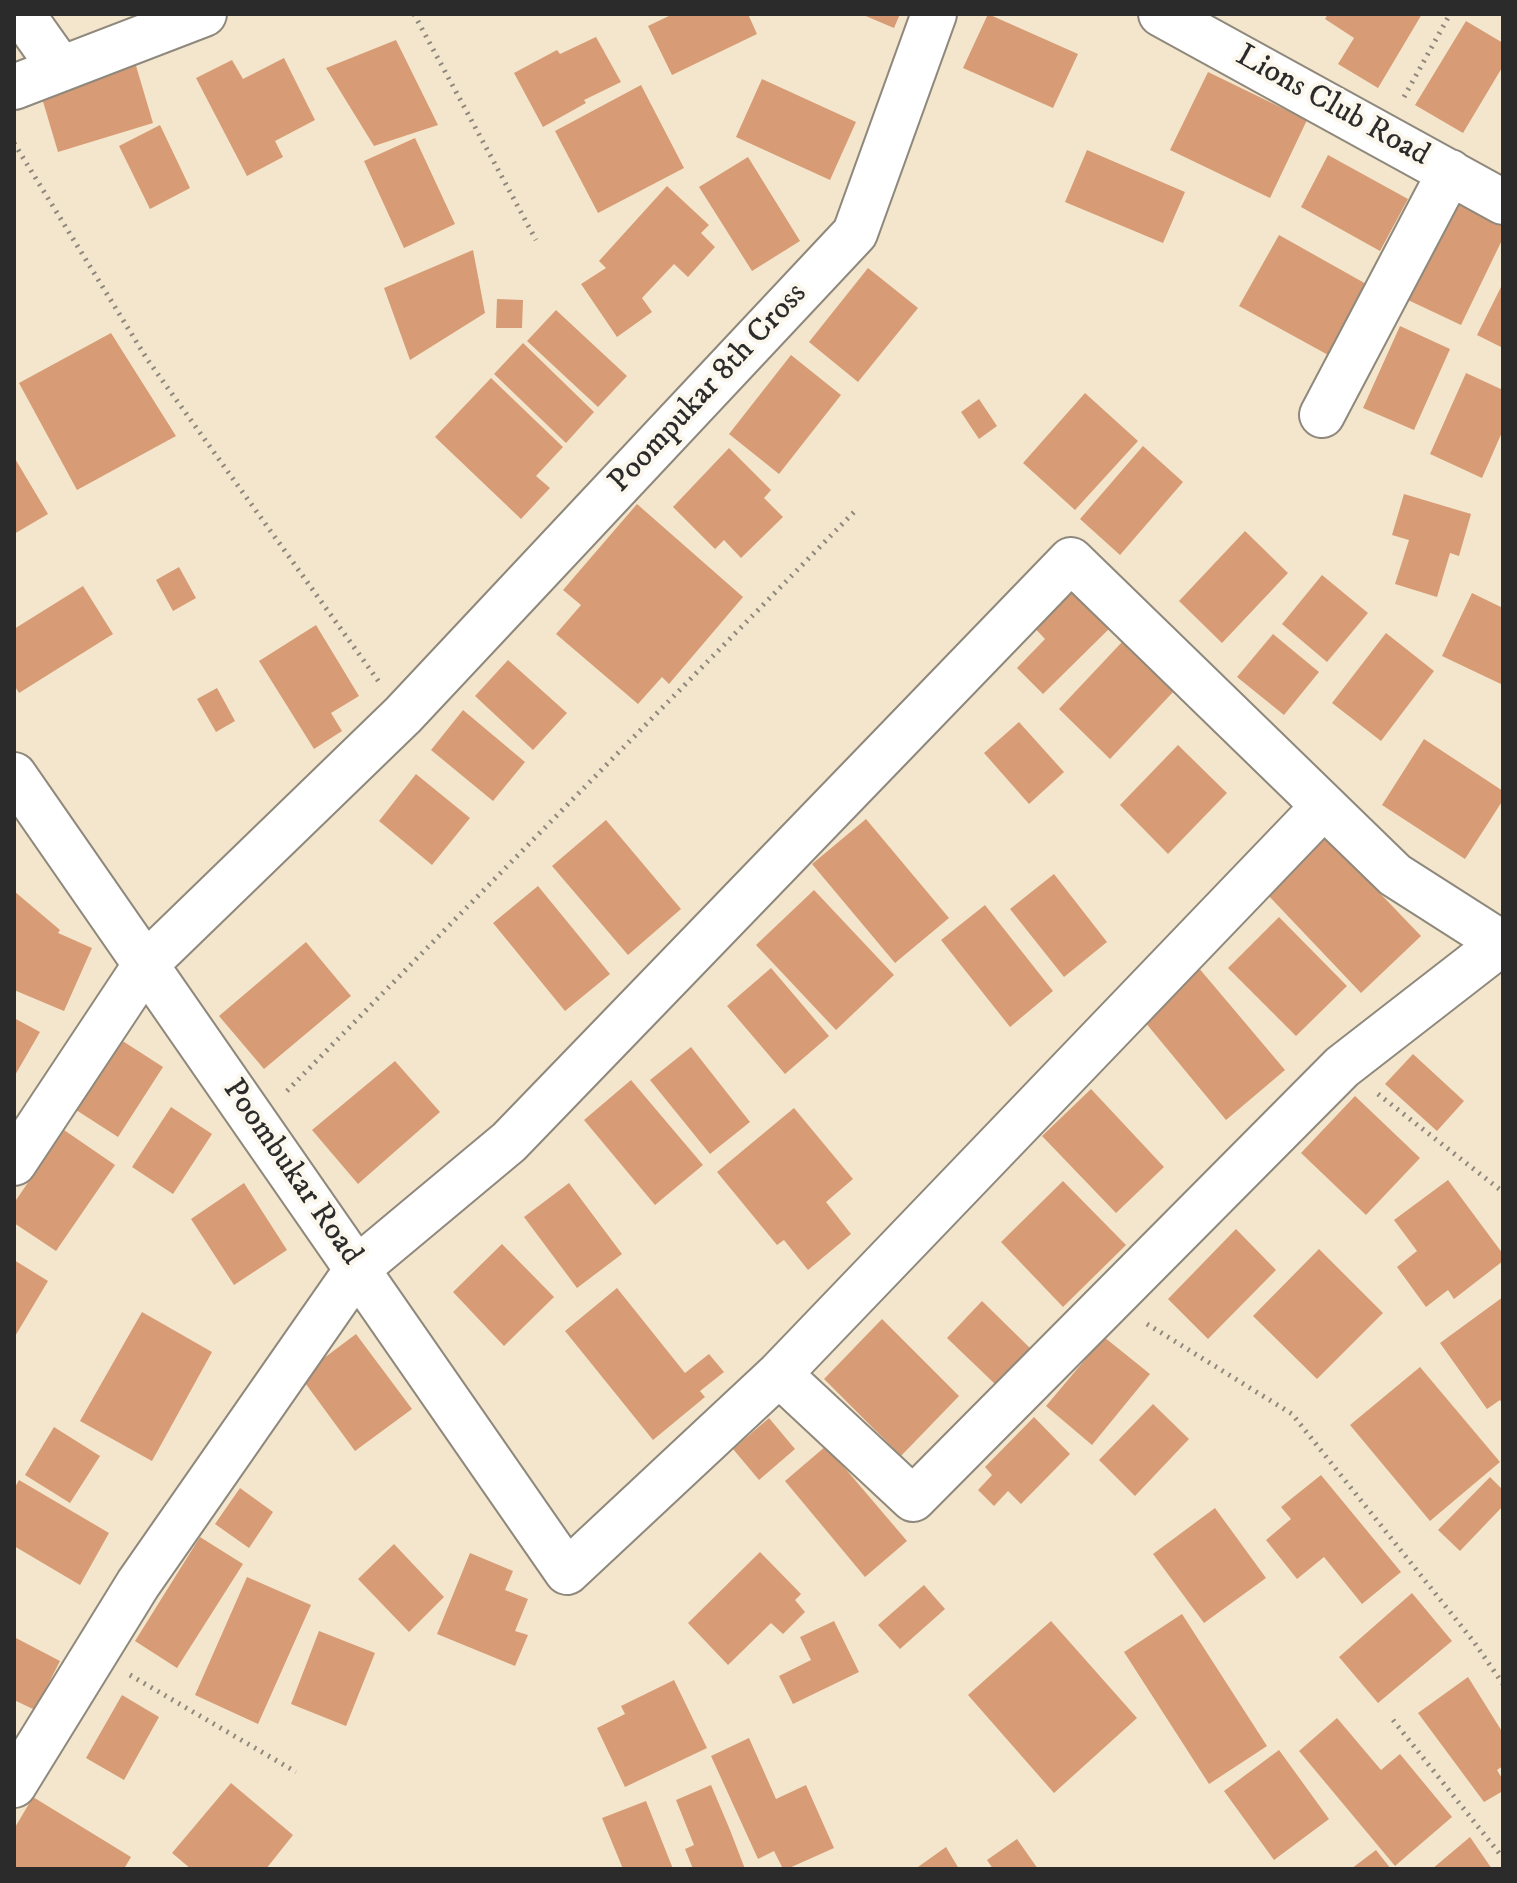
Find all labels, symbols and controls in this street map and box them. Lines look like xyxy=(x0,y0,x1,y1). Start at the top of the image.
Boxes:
street label: Lions Club Road xyxy=(1228,38,1436,176)
street label: Poompukar 8th Cross xyxy=(602,276,816,502)
street label: Poombukar Road xyxy=(213,1073,369,1273)

